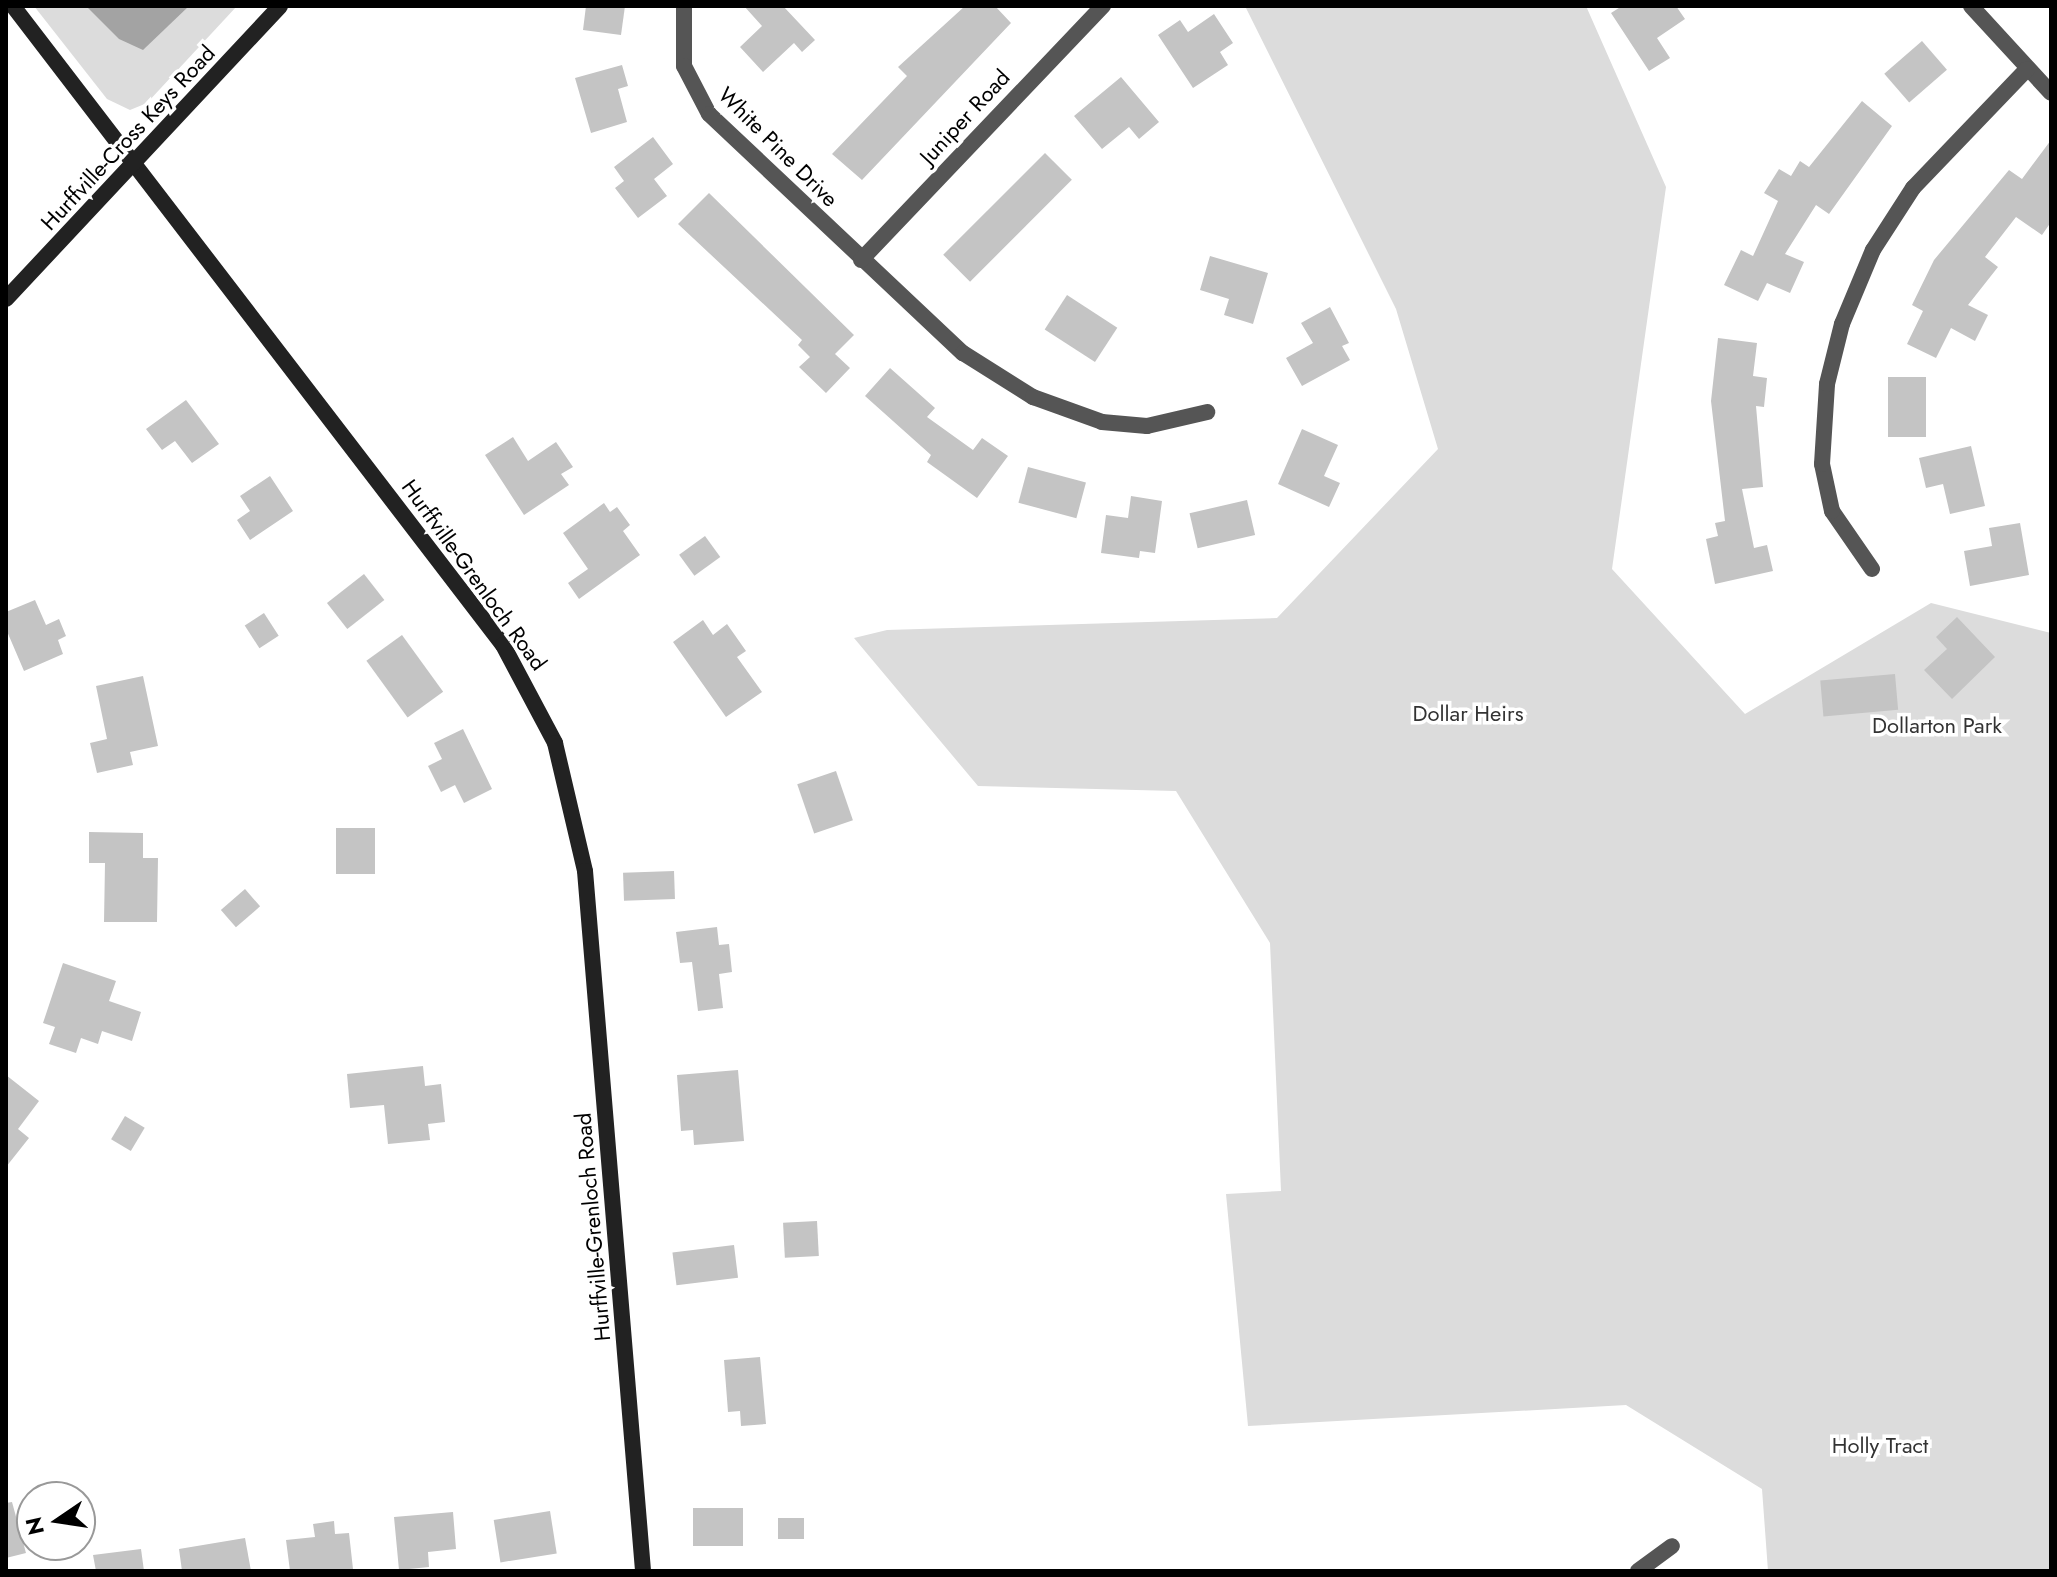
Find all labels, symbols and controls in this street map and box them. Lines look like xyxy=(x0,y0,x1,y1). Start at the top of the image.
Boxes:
street label: Hurffville-Cross Keys Road xyxy=(36,40,220,236)
street label: Juniper Road xyxy=(915,64,1015,170)
street label: White Pine Drive xyxy=(713,82,843,212)
street label: Hurffville-Grenloch Road xyxy=(396,475,552,675)
park label: Dollar Heirs xyxy=(1412,701,1524,727)
park label: Dollarton Park xyxy=(1872,713,2002,739)
street label: Hurffville-Grenloch Road xyxy=(570,1112,616,1342)
park label: Holly Tract xyxy=(1832,1433,1928,1459)
north arrow xyxy=(16,1481,96,1561)
text: N xyxy=(17,1514,52,1538)

